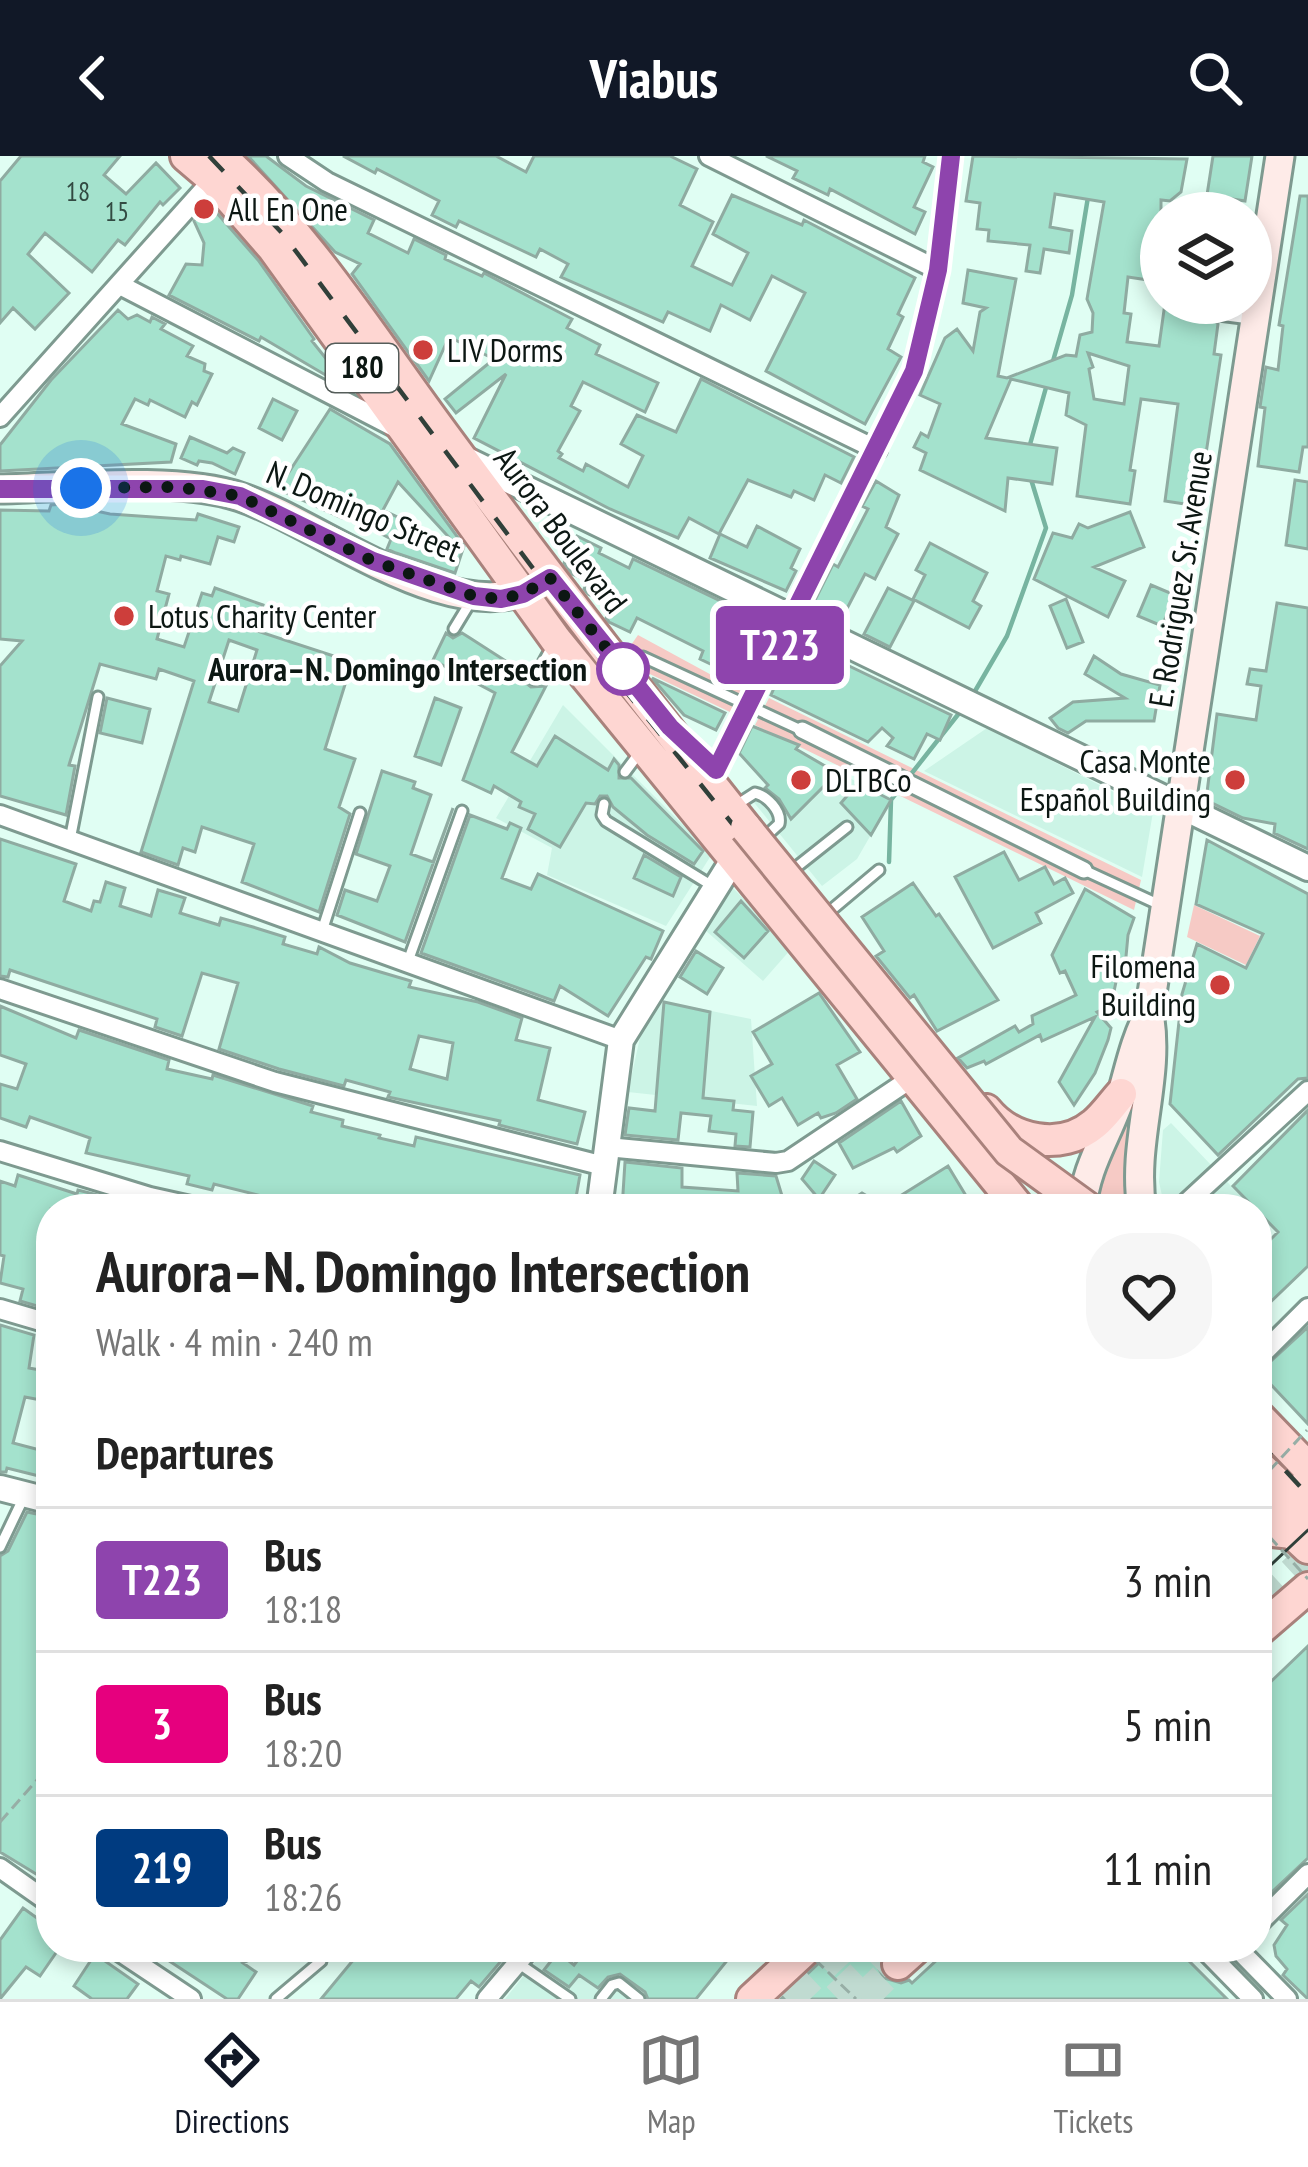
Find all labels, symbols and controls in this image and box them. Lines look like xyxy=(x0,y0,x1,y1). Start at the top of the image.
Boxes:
text: Viabus xyxy=(590,43,718,113)
icon: back xyxy=(60,45,126,111)
icon: search xyxy=(1182,45,1248,111)
house number: 18 xyxy=(66,174,90,208)
place label: All En One xyxy=(228,187,348,230)
map controls xyxy=(1140,192,1272,324)
button: layers xyxy=(1140,192,1272,324)
house number: 15 xyxy=(105,194,129,228)
marker: All En One xyxy=(191,196,217,222)
place label: LIV Dorms xyxy=(447,328,563,371)
marker: LIV Dorms xyxy=(410,337,436,363)
road number: 180 xyxy=(326,344,398,392)
street label: Aurora Boulevard xyxy=(485,438,638,621)
street label: E. Rodriguez Sr. Avenue xyxy=(1138,448,1221,710)
street label: N. Domingo Street xyxy=(261,450,468,571)
your location xyxy=(51,458,111,518)
place label: Lotus Charity Center xyxy=(148,594,376,637)
marker: Lotus Charity Center xyxy=(111,603,137,629)
line badge: T223 xyxy=(696,606,864,684)
text: T223 xyxy=(740,617,820,672)
marker: Aurora–N. Domingo Intersection xyxy=(598,644,648,694)
place label: Aurora–N. Domingo Intersection xyxy=(207,647,587,690)
place label: Casa Monte Español Building xyxy=(1020,739,1211,820)
place label: DLTBCo xyxy=(825,758,911,801)
marker: DLTBCo xyxy=(788,767,814,793)
marker: Casa Monte Español Building xyxy=(1222,767,1248,793)
place label: Filomena Building xyxy=(1090,944,1196,1025)
marker: Filomena Building xyxy=(1207,972,1233,998)
button: heart xyxy=(1086,1233,1212,1359)
text: Aurora–N. Domingo Intersection xyxy=(96,1234,750,1308)
text: Walk · 4 min · 240 m xyxy=(96,1316,373,1367)
text: Departures xyxy=(96,1423,274,1481)
text: Bus xyxy=(264,1525,322,1583)
text: 3 min xyxy=(1123,1551,1212,1609)
text: T223 xyxy=(122,1552,202,1607)
text: 18:18 xyxy=(264,1583,342,1634)
text: Bus xyxy=(264,1669,322,1727)
text: 5 min xyxy=(1123,1695,1212,1753)
text: 3 xyxy=(152,1696,172,1751)
text: 18:20 xyxy=(264,1727,342,1778)
text: Bus xyxy=(264,1813,322,1871)
text: 11 min xyxy=(1103,1839,1212,1897)
text: 219 xyxy=(132,1840,192,1895)
text: 18:26 xyxy=(264,1871,342,1922)
tab: Directions xyxy=(175,2027,289,2142)
tab: Map xyxy=(638,2027,704,2142)
tab: Tickets xyxy=(1053,2027,1133,2142)

